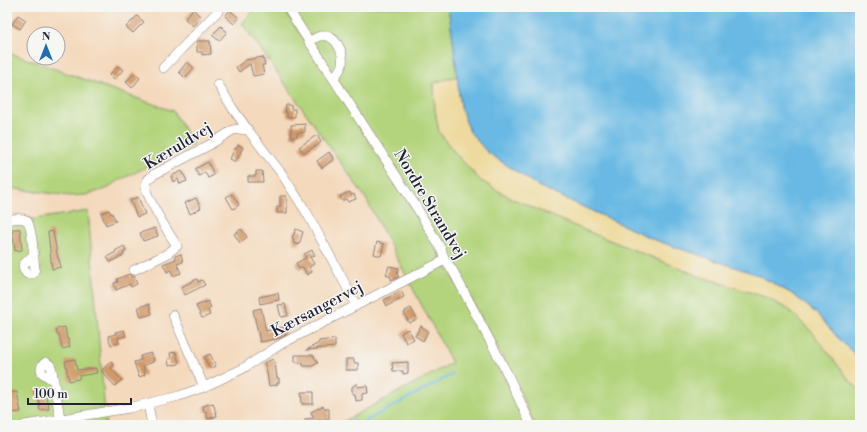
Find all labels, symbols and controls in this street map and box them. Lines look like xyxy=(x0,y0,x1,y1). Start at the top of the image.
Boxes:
north arrow xyxy=(26,26,66,66)
text: N xyxy=(42,30,51,44)
street label: Kæruldvej xyxy=(140,118,216,174)
street label: Nordre Strandvej xyxy=(389,146,471,262)
street label: Kærsangervej xyxy=(268,277,366,341)
scale bar xyxy=(28,380,131,406)
text: 100 m xyxy=(34,387,68,402)

